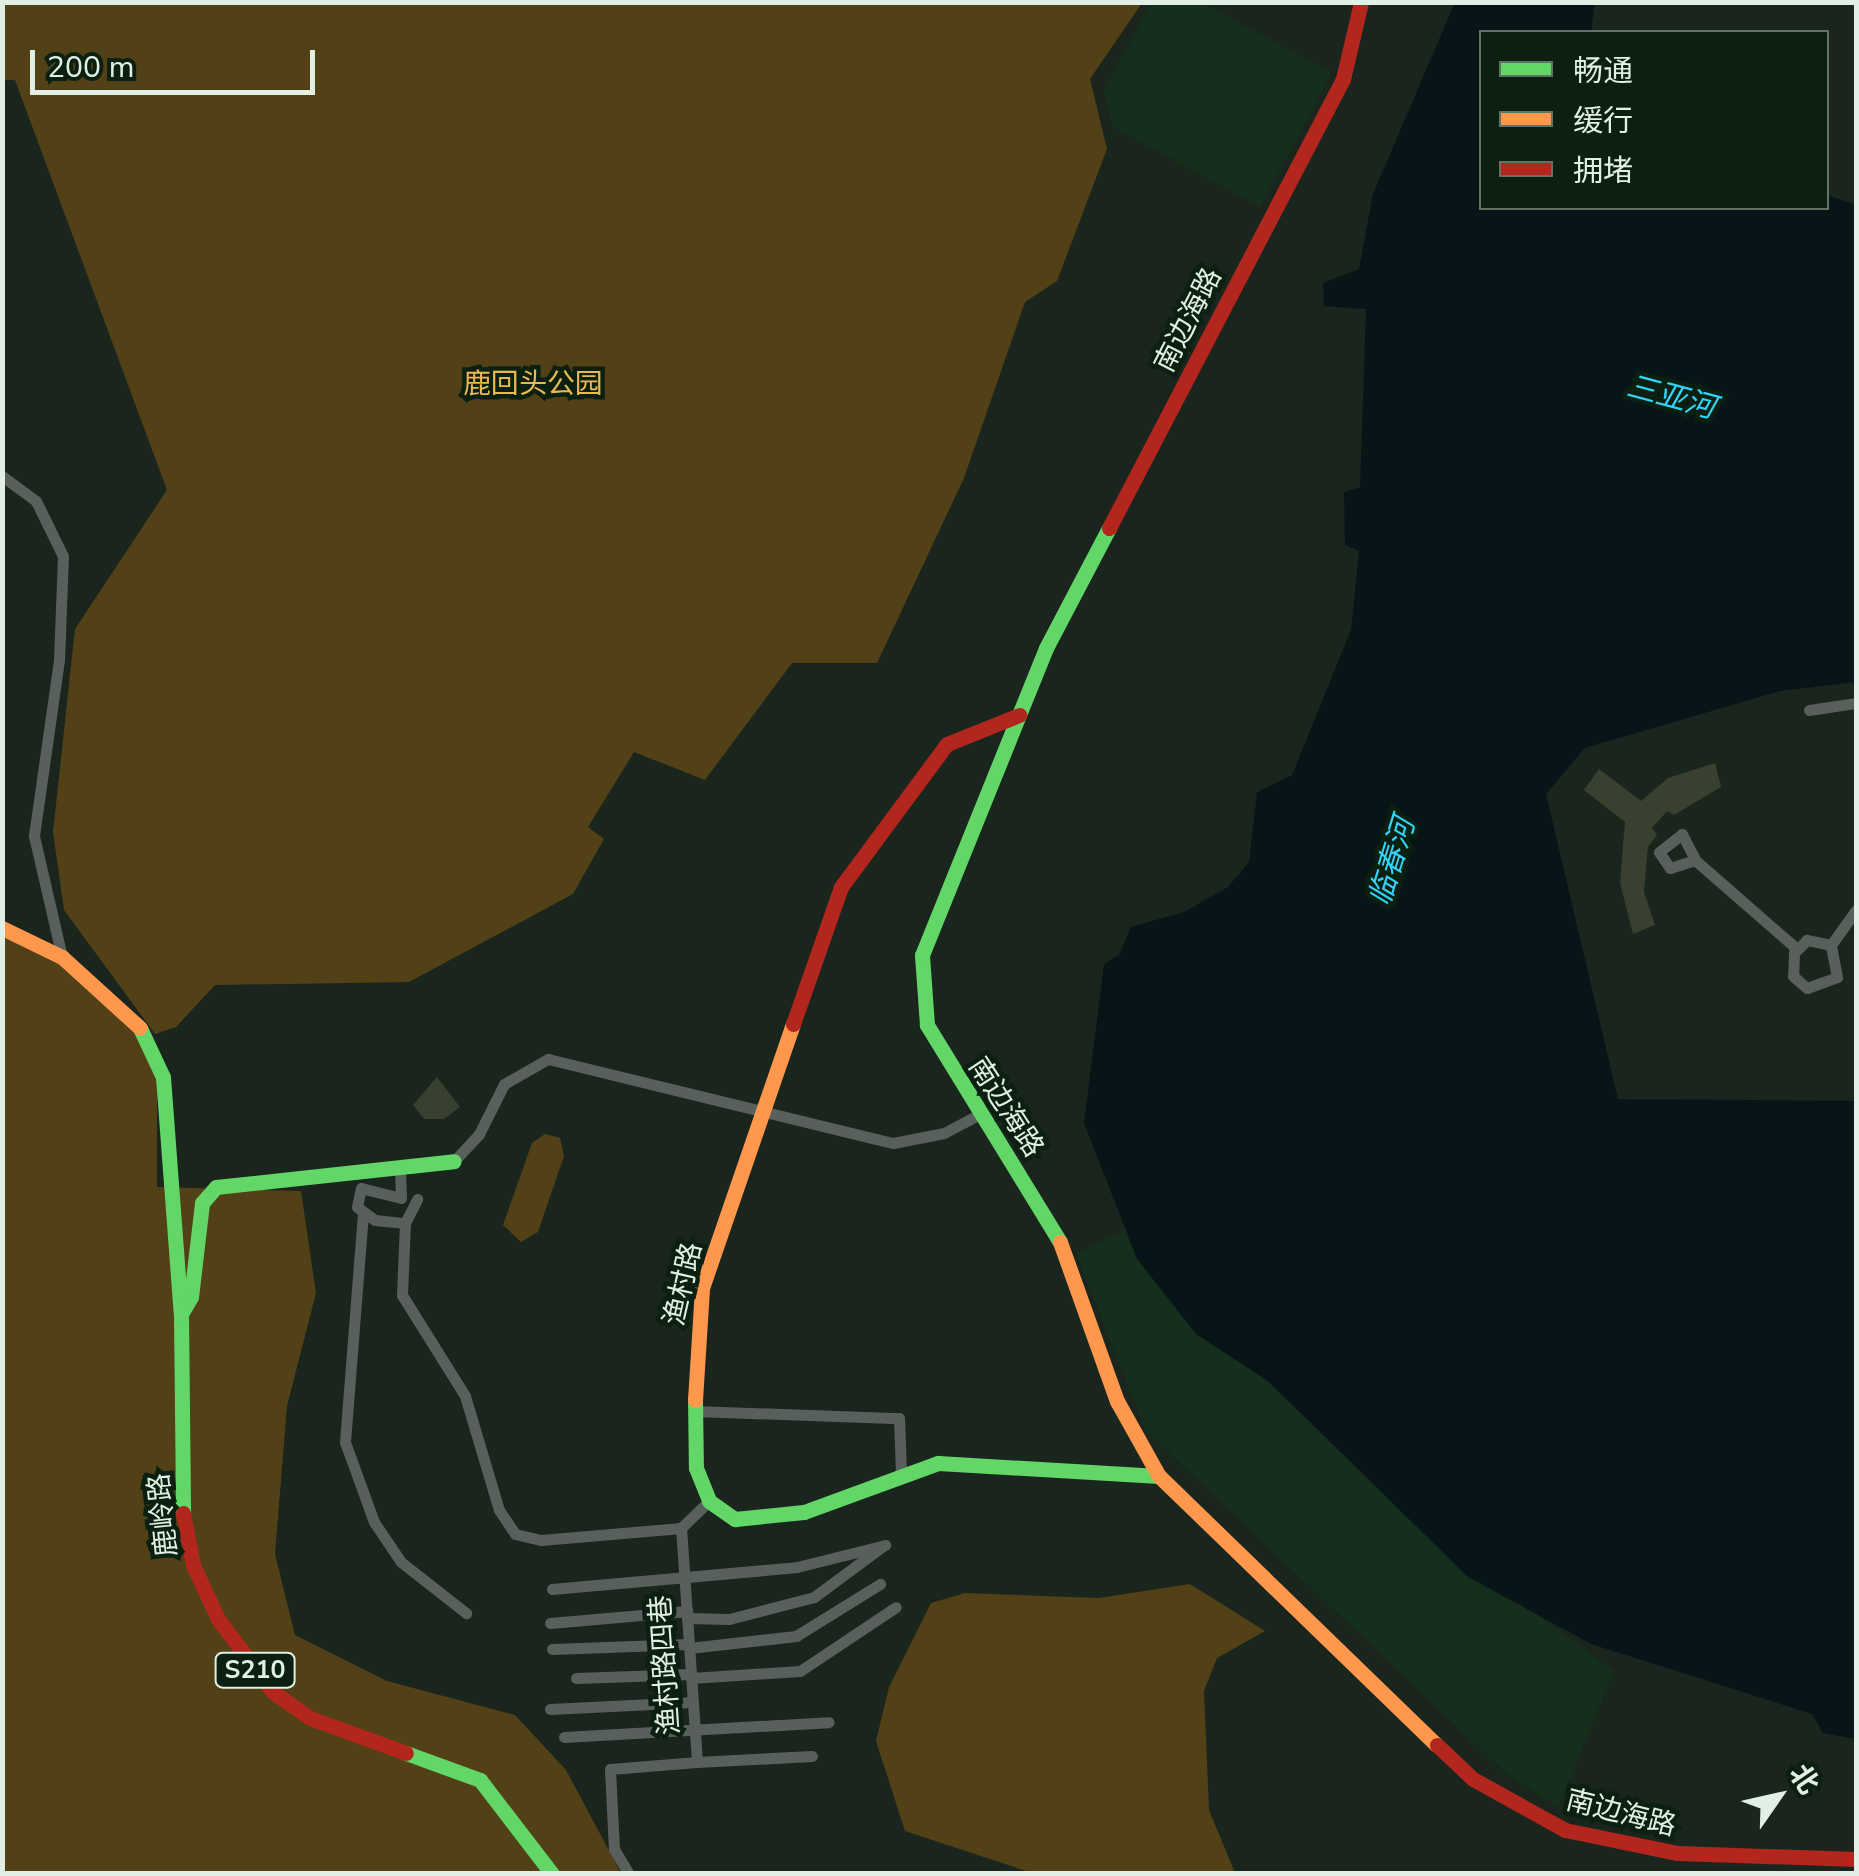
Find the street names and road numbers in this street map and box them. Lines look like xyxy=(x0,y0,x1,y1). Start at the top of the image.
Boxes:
street label: 南边海路 xyxy=(1148,262,1228,378)
street label: 南边海路 xyxy=(961,1051,1051,1163)
street label: 渔村路 xyxy=(657,1239,709,1329)
street label: 鹿岭路 xyxy=(142,1471,184,1559)
street label: 渔村路四巷 xyxy=(643,1594,687,1736)
road number: S210 xyxy=(212,1650,298,1690)
street label: 南边海路 xyxy=(1563,1783,1679,1843)

